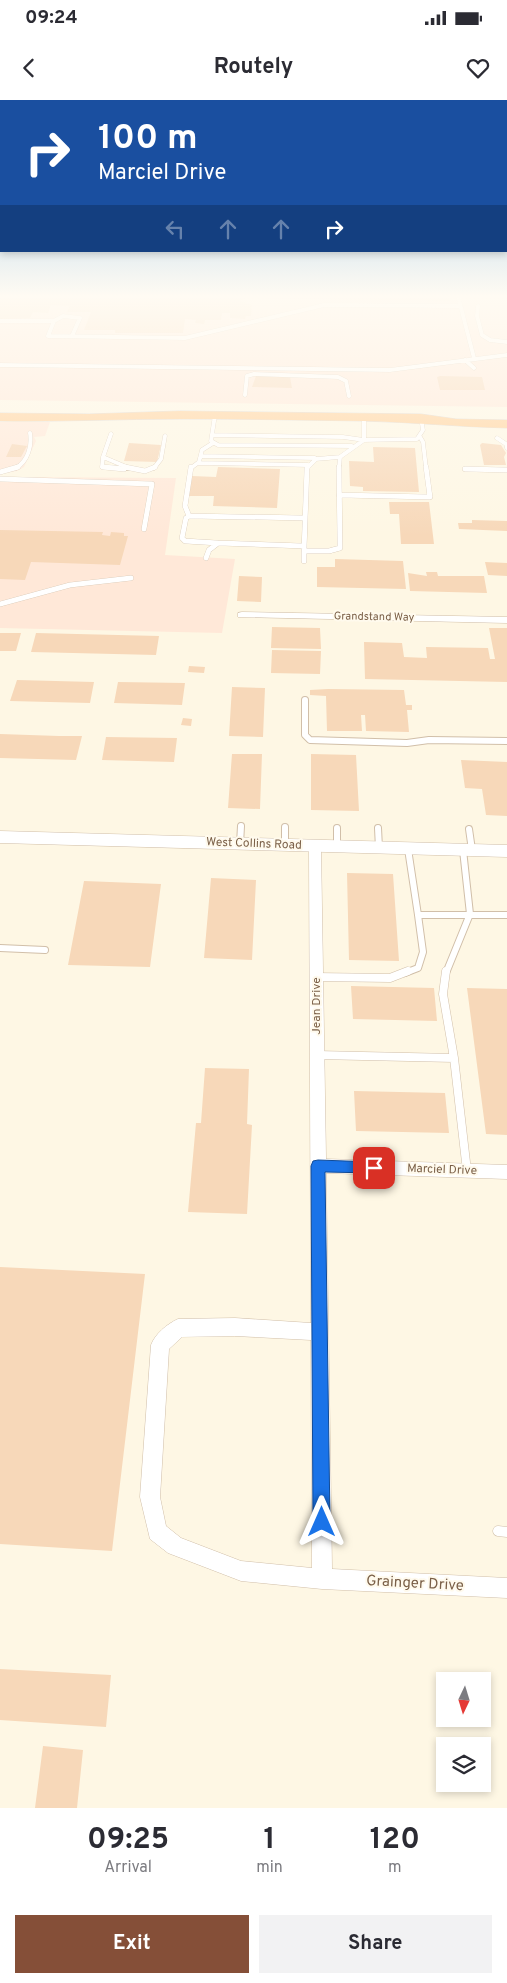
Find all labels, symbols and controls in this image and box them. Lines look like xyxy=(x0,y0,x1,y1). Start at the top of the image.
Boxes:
text: 09:24 xyxy=(25,6,78,30)
icon: back xyxy=(15,54,43,82)
text: Routely xyxy=(214,54,293,81)
icon: heart xyxy=(464,54,492,82)
text: 100 m xyxy=(98,117,198,161)
icon: right xyxy=(15,120,80,185)
text: Marciel Drive xyxy=(98,160,226,187)
icon: left xyxy=(161,215,189,243)
icon: ahead xyxy=(214,215,242,243)
icon: ahead xyxy=(267,215,295,243)
icon: right xyxy=(320,215,348,243)
street label: Grandstand Way xyxy=(334,609,415,625)
street label: West Collins Road xyxy=(206,834,302,854)
street label: Jean Drive xyxy=(309,977,325,1035)
pin xyxy=(353,1147,395,1189)
icon: arrive xyxy=(360,1154,388,1182)
street label: Marciel Drive xyxy=(407,1161,477,1179)
position arrow xyxy=(295,1495,347,1547)
street label: Grainger Drive xyxy=(366,1572,464,1596)
north arrow xyxy=(436,1672,491,1728)
map controls xyxy=(436,1672,491,1792)
button: layers xyxy=(436,1737,491,1792)
text: 09:25 xyxy=(87,1822,169,1859)
text: 1 xyxy=(264,1822,276,1859)
text: 120 xyxy=(370,1822,420,1859)
text: Arrival xyxy=(104,1858,152,1878)
text: min xyxy=(256,1858,283,1878)
text: m xyxy=(388,1858,402,1878)
button: Exit xyxy=(15,1915,249,1973)
button: Share xyxy=(259,1915,492,1973)

